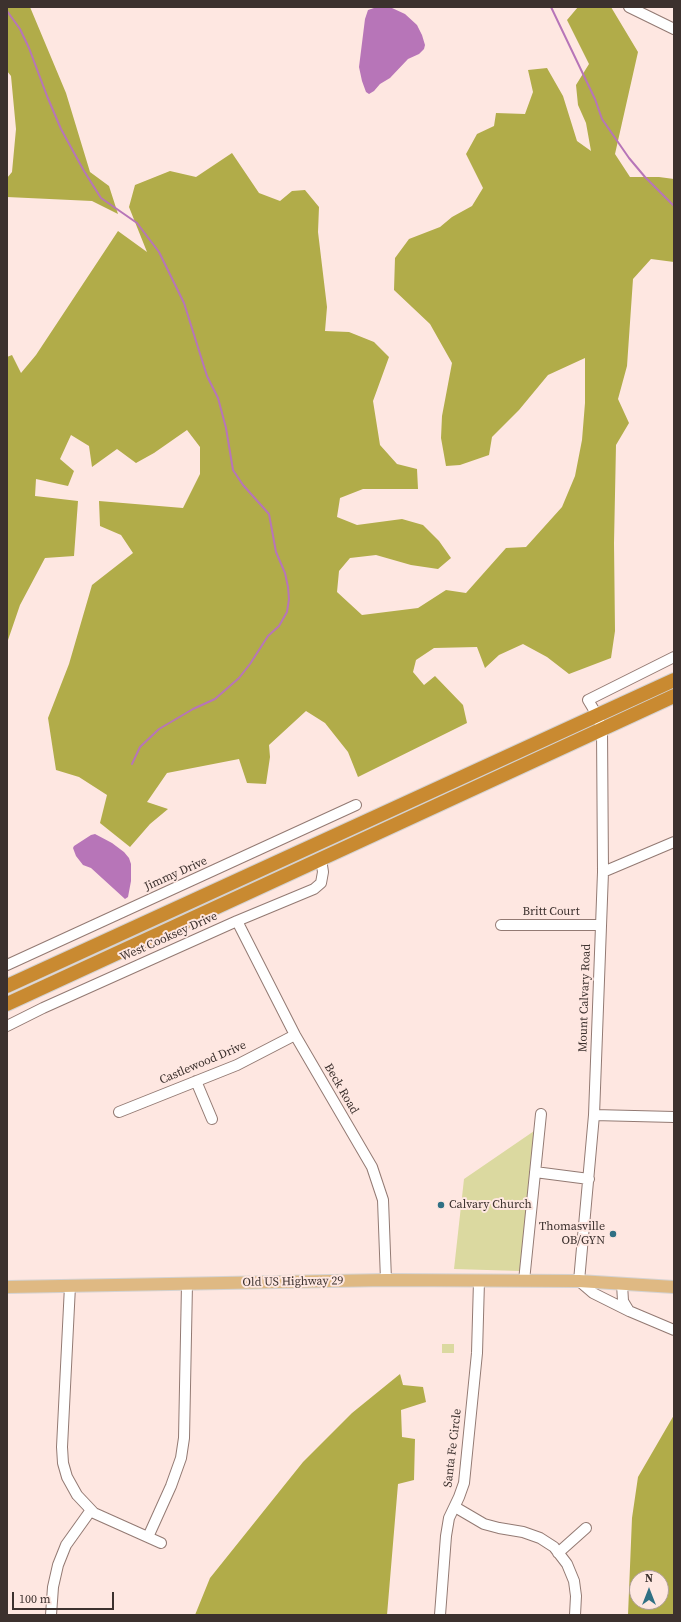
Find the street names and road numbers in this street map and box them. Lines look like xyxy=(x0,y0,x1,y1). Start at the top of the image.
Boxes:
street label: Jimmy Drive xyxy=(142,854,210,894)
street label: Britt Court xyxy=(522,905,580,919)
street label: West Cooksey Drive xyxy=(118,909,220,965)
street label: Mount Calvary Road xyxy=(576,944,594,1052)
street label: Castlewood Drive xyxy=(157,1038,249,1088)
street label: Beck Road xyxy=(321,1061,361,1117)
street label: Old US Highway 29 xyxy=(242,1274,344,1290)
street label: Santa Fe Circle xyxy=(441,1408,465,1488)

